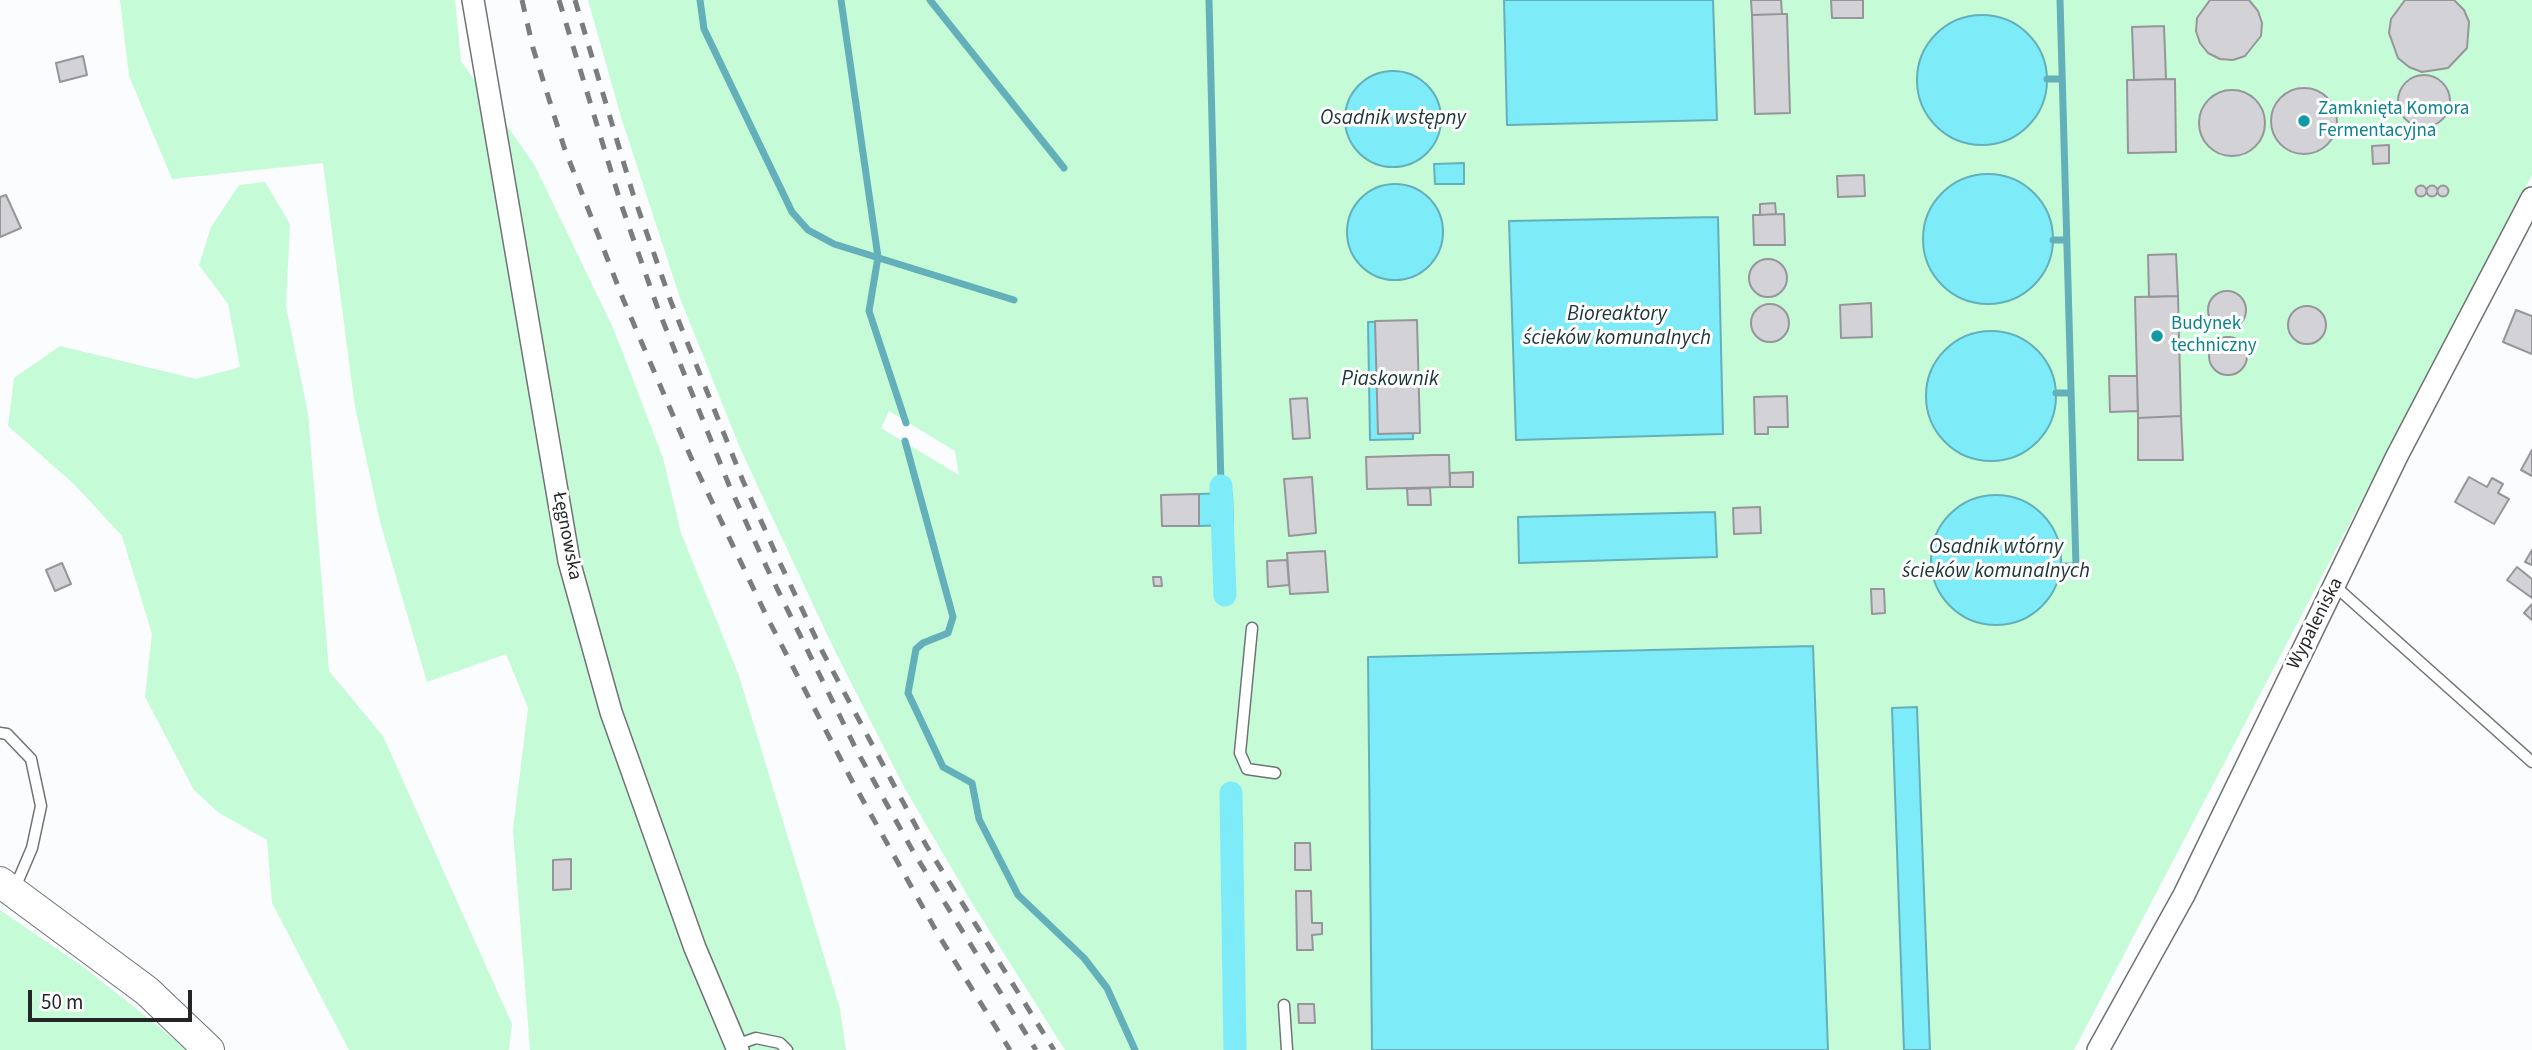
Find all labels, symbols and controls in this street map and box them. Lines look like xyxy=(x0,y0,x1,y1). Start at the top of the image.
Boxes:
place label: Zamknięta Komora Fermentacyjna xyxy=(2318,99,2469,143)
water label: Osadnik wstępny xyxy=(1320,106,1466,132)
marker: Zamknięta Komora Fermentacyjna xyxy=(2296,113,2312,129)
water label: Bioreaktory ścieków komunalnych xyxy=(1523,302,1711,352)
place label: Budynek techniczny xyxy=(2171,314,2257,358)
marker: Budynek techniczny xyxy=(2149,328,2165,344)
water label: Piaskownik xyxy=(1341,367,1439,393)
street label: Łęgnowska xyxy=(546,490,586,582)
water label: Osadnik wtórny ścieków komunalnych xyxy=(1902,535,2090,585)
street label: Wypaleniska xyxy=(2283,574,2349,674)
scale bar xyxy=(32,976,196,1020)
text: 50 m xyxy=(41,987,83,1017)

